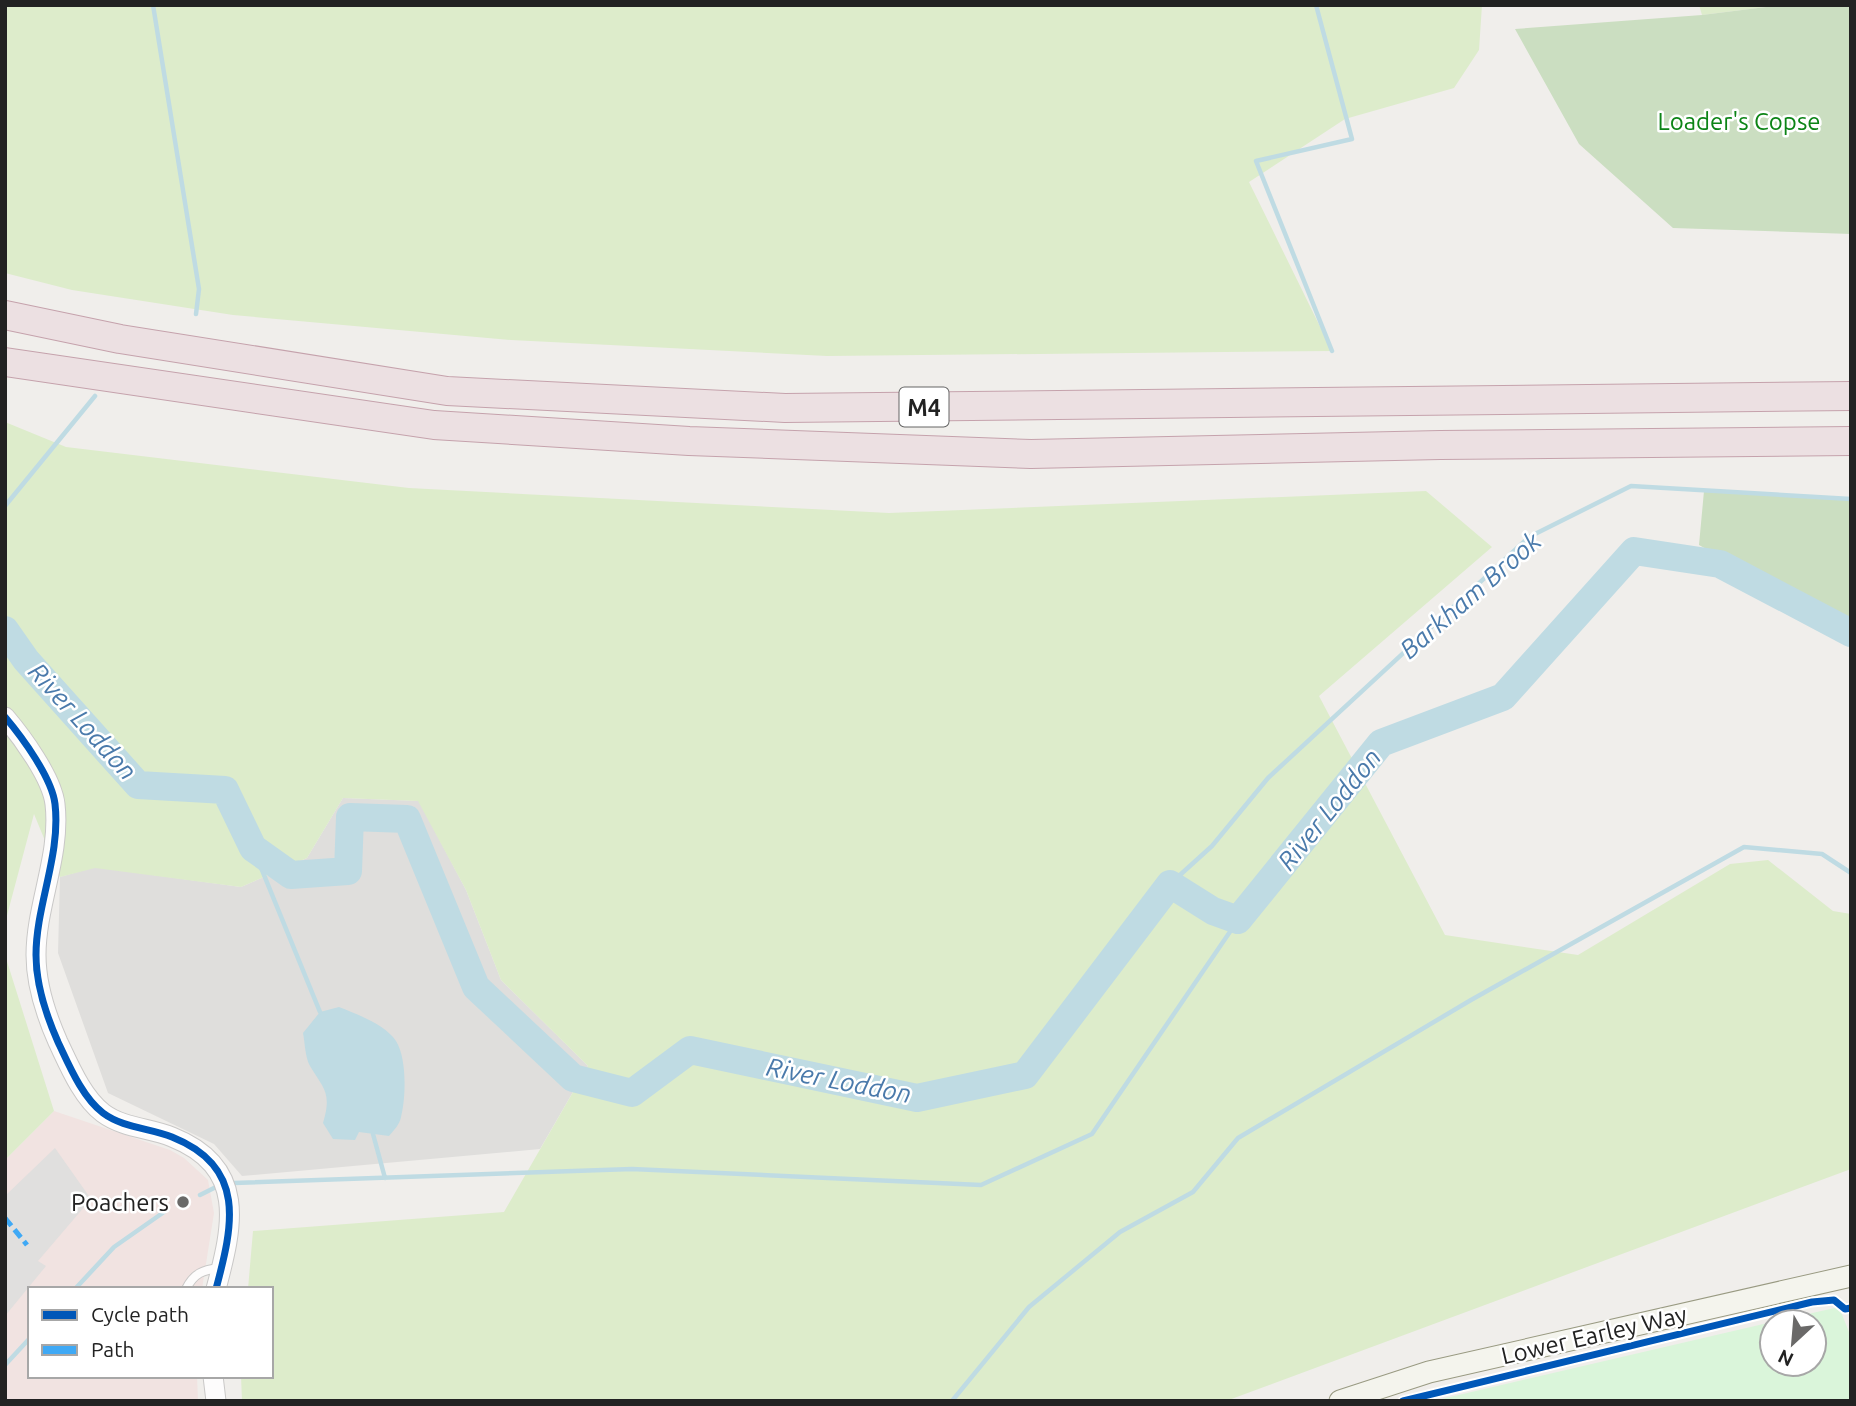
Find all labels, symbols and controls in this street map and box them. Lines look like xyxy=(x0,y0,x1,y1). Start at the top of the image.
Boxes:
park label: Loader's Copse xyxy=(1657,108,1821,135)
road number: M4 xyxy=(900,388,948,426)
water label: Barkham Brook xyxy=(1394,526,1547,664)
water label: River Loddon xyxy=(23,657,143,785)
water label: River Loddon xyxy=(1271,743,1387,875)
water label: River Loddon xyxy=(764,1052,914,1108)
place label: Poachers xyxy=(71,1189,169,1216)
marker: Poachers xyxy=(175,1194,191,1210)
legend xyxy=(28,1287,273,1378)
street label: Lower Earley Way xyxy=(1499,1300,1690,1369)
text: Cycle path xyxy=(91,1302,189,1326)
north arrow xyxy=(1758,1308,1828,1378)
text: Path xyxy=(91,1337,134,1361)
text: N xyxy=(1774,1345,1797,1371)

